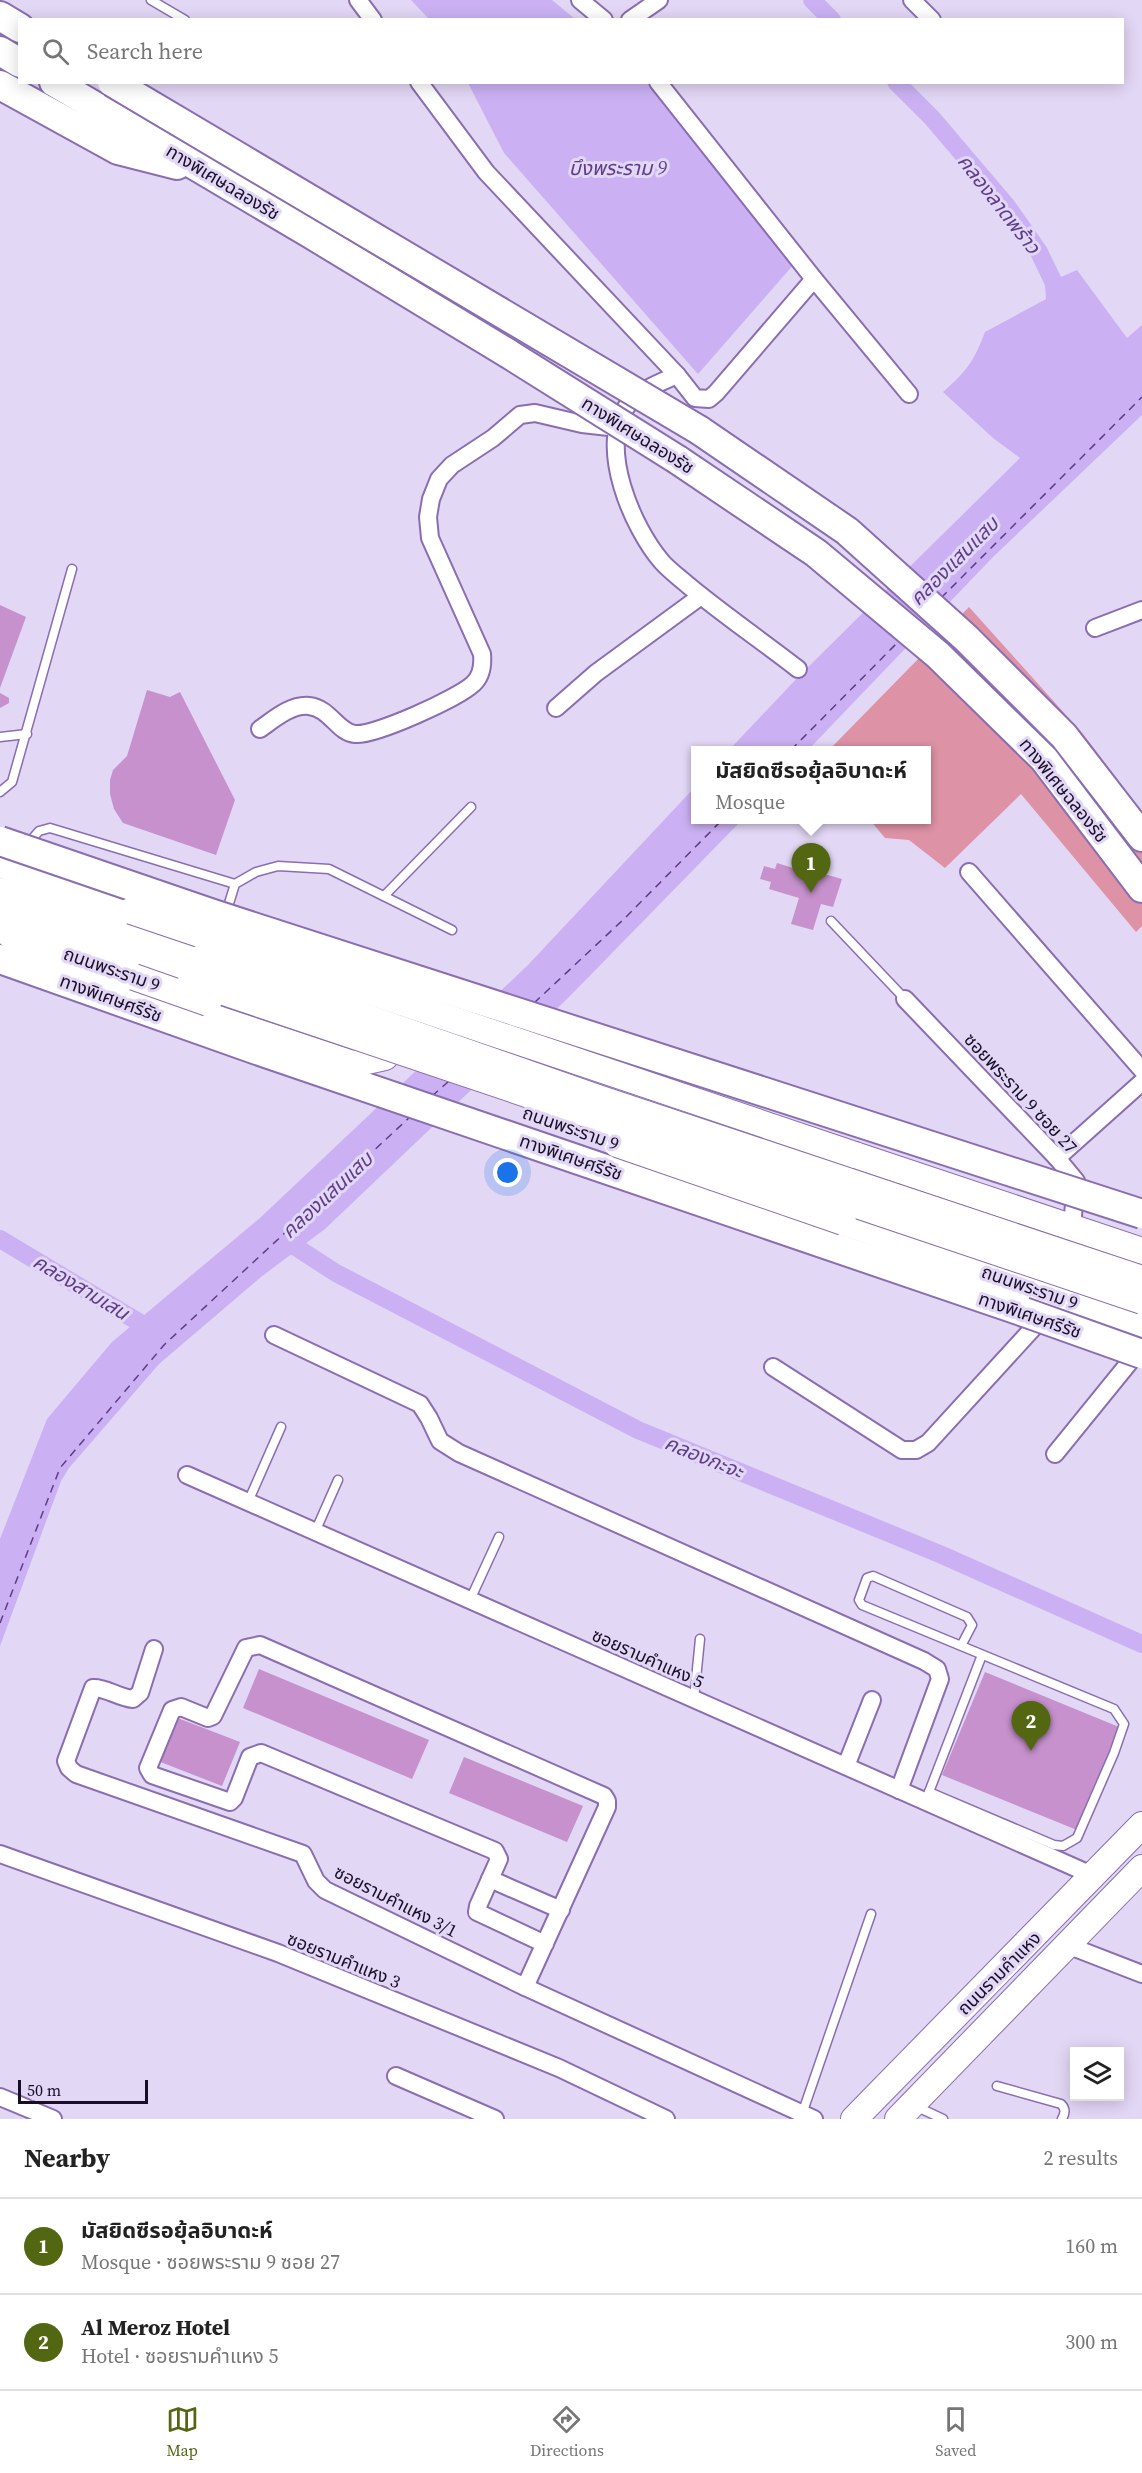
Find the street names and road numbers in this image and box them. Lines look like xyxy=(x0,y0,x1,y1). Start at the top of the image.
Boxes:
street label: ทางพิเศษฉลองรัช xyxy=(162,138,284,226)
street label: ทางพิเศษฉลองรัช xyxy=(577,390,699,480)
street label: ทางพิเศษฉลองรัช xyxy=(1014,732,1114,848)
street label: ถนนพระราม 9 xyxy=(60,941,164,997)
street label: ทางพิเศษศรีรัช xyxy=(56,968,166,1028)
street label: ซอยพระราม 9 ซอย 27 xyxy=(959,1027,1083,1159)
street label: ถนนพระราม 9 xyxy=(519,1100,623,1156)
street label: ทางพิเศษศรีรัช xyxy=(516,1128,626,1186)
street label: ถนนพระราม 9 xyxy=(978,1259,1082,1315)
street label: ทางพิเศษศรีรัช xyxy=(975,1286,1085,1344)
street label: ซอยรามคำแหง 5 xyxy=(588,1622,708,1694)
street label: ซอยรามคำแหง 3/1 xyxy=(330,1859,462,1943)
street label: ซอยรามคำแหง 3 xyxy=(284,1926,404,1994)
street label: ถนนรามคำแหง xyxy=(952,1926,1046,2020)

